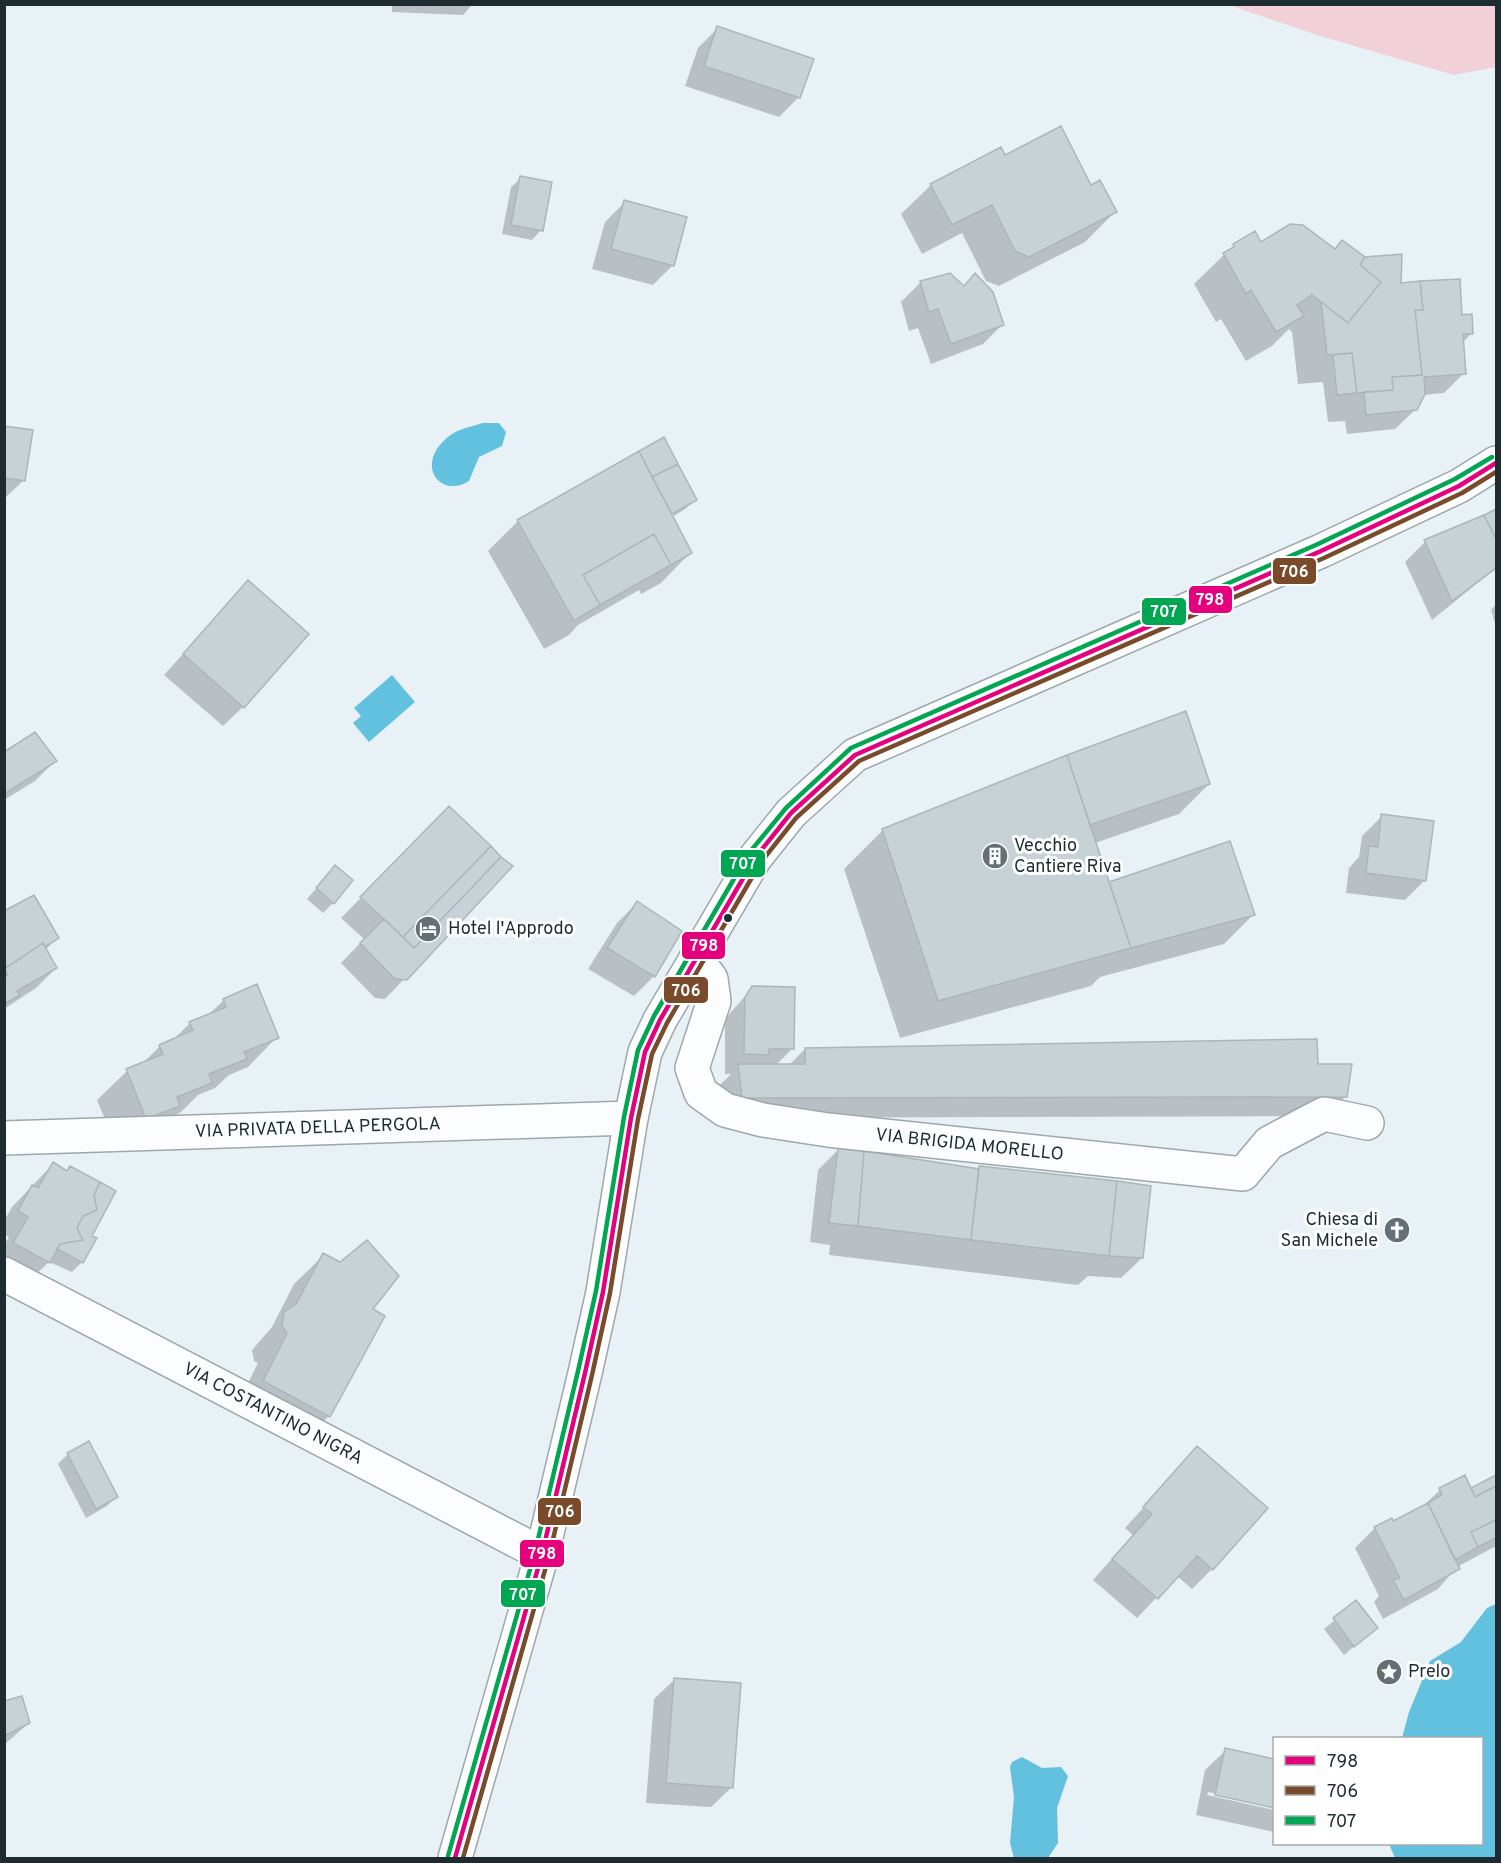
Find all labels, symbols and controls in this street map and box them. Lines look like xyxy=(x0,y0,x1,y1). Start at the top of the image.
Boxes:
line badge: 706 xyxy=(1272,557,1317,585)
text: 706 xyxy=(1280,563,1308,583)
line badge: 798 xyxy=(1188,585,1233,614)
text: 798 xyxy=(1196,591,1224,611)
line badge: 707 xyxy=(1141,597,1187,626)
text: 707 xyxy=(1150,603,1178,623)
place label: Vecchio Cantiere Riva xyxy=(1014,835,1121,879)
building icon: Vecchio Cantiere Riva xyxy=(980,841,1010,871)
line badge: 707 xyxy=(720,849,766,878)
text: 707 xyxy=(729,855,757,875)
unlabelled marker xyxy=(722,912,734,924)
hotel icon: Hotel l'Approdo xyxy=(413,914,443,944)
place label: Hotel l'Approdo xyxy=(448,918,574,941)
line badge: 798 xyxy=(681,931,726,960)
text: 798 xyxy=(690,937,718,957)
line badge: 706 xyxy=(663,976,709,1004)
text: 706 xyxy=(672,982,700,1002)
street label: VIA PRIVATA DELLA PERGOLA xyxy=(195,1113,441,1143)
street label: VIA BRIGIDA MORELLO xyxy=(874,1124,1065,1166)
place label: Chiesa di San Michele xyxy=(1281,1209,1378,1253)
church icon: Chiesa di San Michele xyxy=(1382,1215,1412,1245)
street label: VIA COSTANTINO NIGRA xyxy=(179,1358,367,1470)
line badge: 706 xyxy=(537,1497,582,1526)
text: 706 xyxy=(546,1503,574,1523)
line badge: 798 xyxy=(519,1539,565,1568)
text: 798 xyxy=(528,1545,556,1565)
line badge: 707 xyxy=(500,1579,546,1608)
text: 707 xyxy=(509,1586,537,1606)
place icon: Prelo xyxy=(1374,1657,1404,1687)
place label: Prelo xyxy=(1408,1661,1450,1684)
legend xyxy=(1273,1737,1483,1845)
text: 798 xyxy=(1327,1751,1358,1774)
text: 706 xyxy=(1327,1781,1358,1804)
text: 707 xyxy=(1327,1811,1356,1834)

